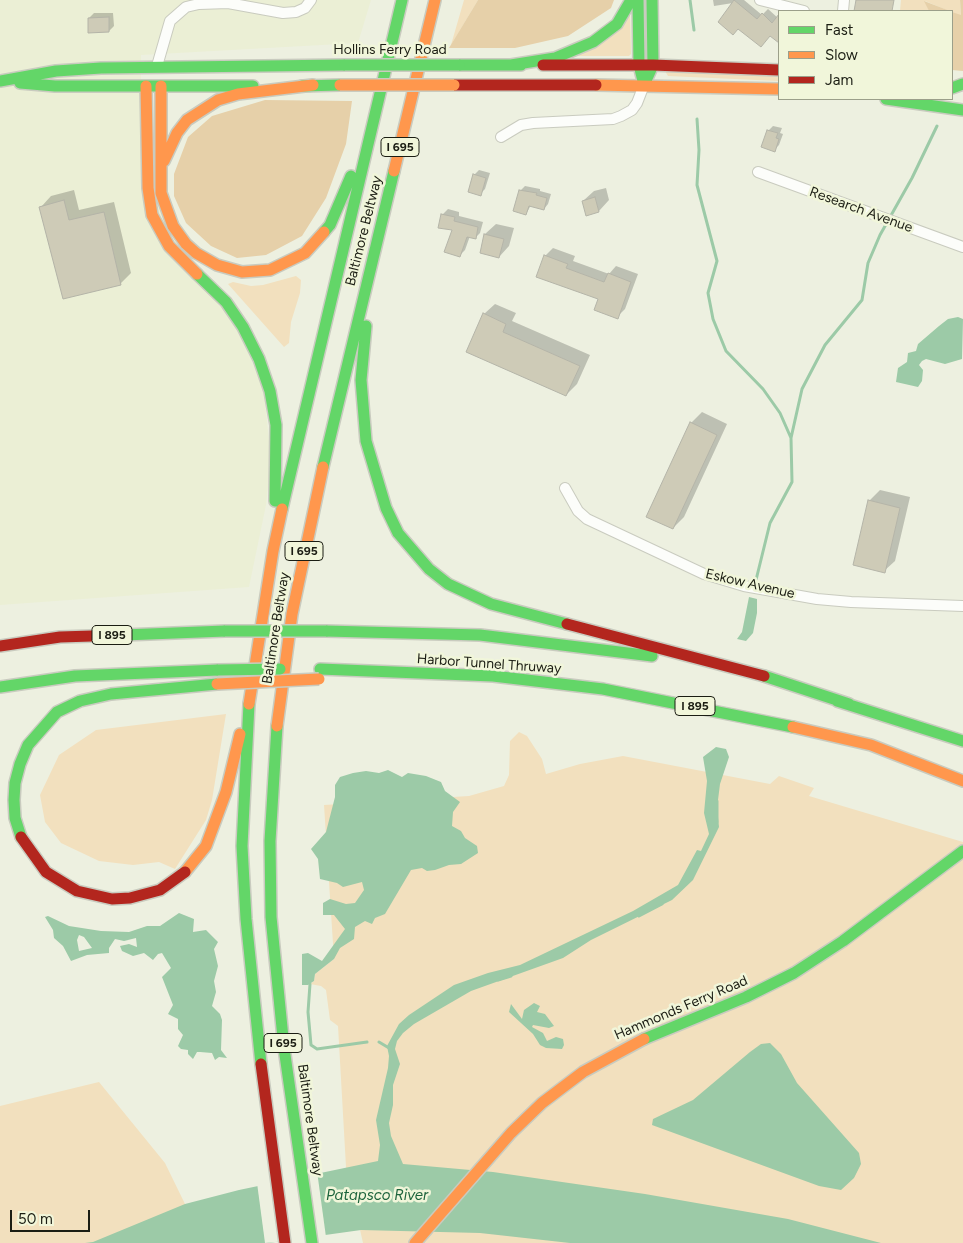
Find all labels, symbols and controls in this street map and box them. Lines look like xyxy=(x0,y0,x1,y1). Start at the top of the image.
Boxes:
legend xyxy=(778,10,953,100)
text: Fast xyxy=(825,21,853,39)
street label: Hollins Ferry Road xyxy=(333,42,447,58)
text: Slow xyxy=(825,46,858,64)
text: Jam xyxy=(825,71,853,89)
road number: I 695 xyxy=(381,138,419,156)
street label: Baltimore Beltway xyxy=(342,174,386,288)
street label: Research Avenue xyxy=(807,184,915,236)
road number: I 695 xyxy=(285,542,323,560)
street label: Eskow Avenue xyxy=(704,566,796,602)
street label: Baltimore Beltway xyxy=(259,571,293,685)
road number: I 895 xyxy=(92,626,132,644)
street label: Harbor Tunnel Thruway xyxy=(416,651,562,677)
road number: I 895 xyxy=(675,696,715,716)
street label: Hammonds Ferry Road xyxy=(612,972,750,1044)
road number: I 695 xyxy=(264,1034,302,1052)
street label: Baltimore Beltway xyxy=(294,1063,326,1177)
water label: Patapsco River xyxy=(326,1187,428,1205)
scale bar xyxy=(12,1200,92,1232)
text: 50 m xyxy=(18,1210,53,1228)

